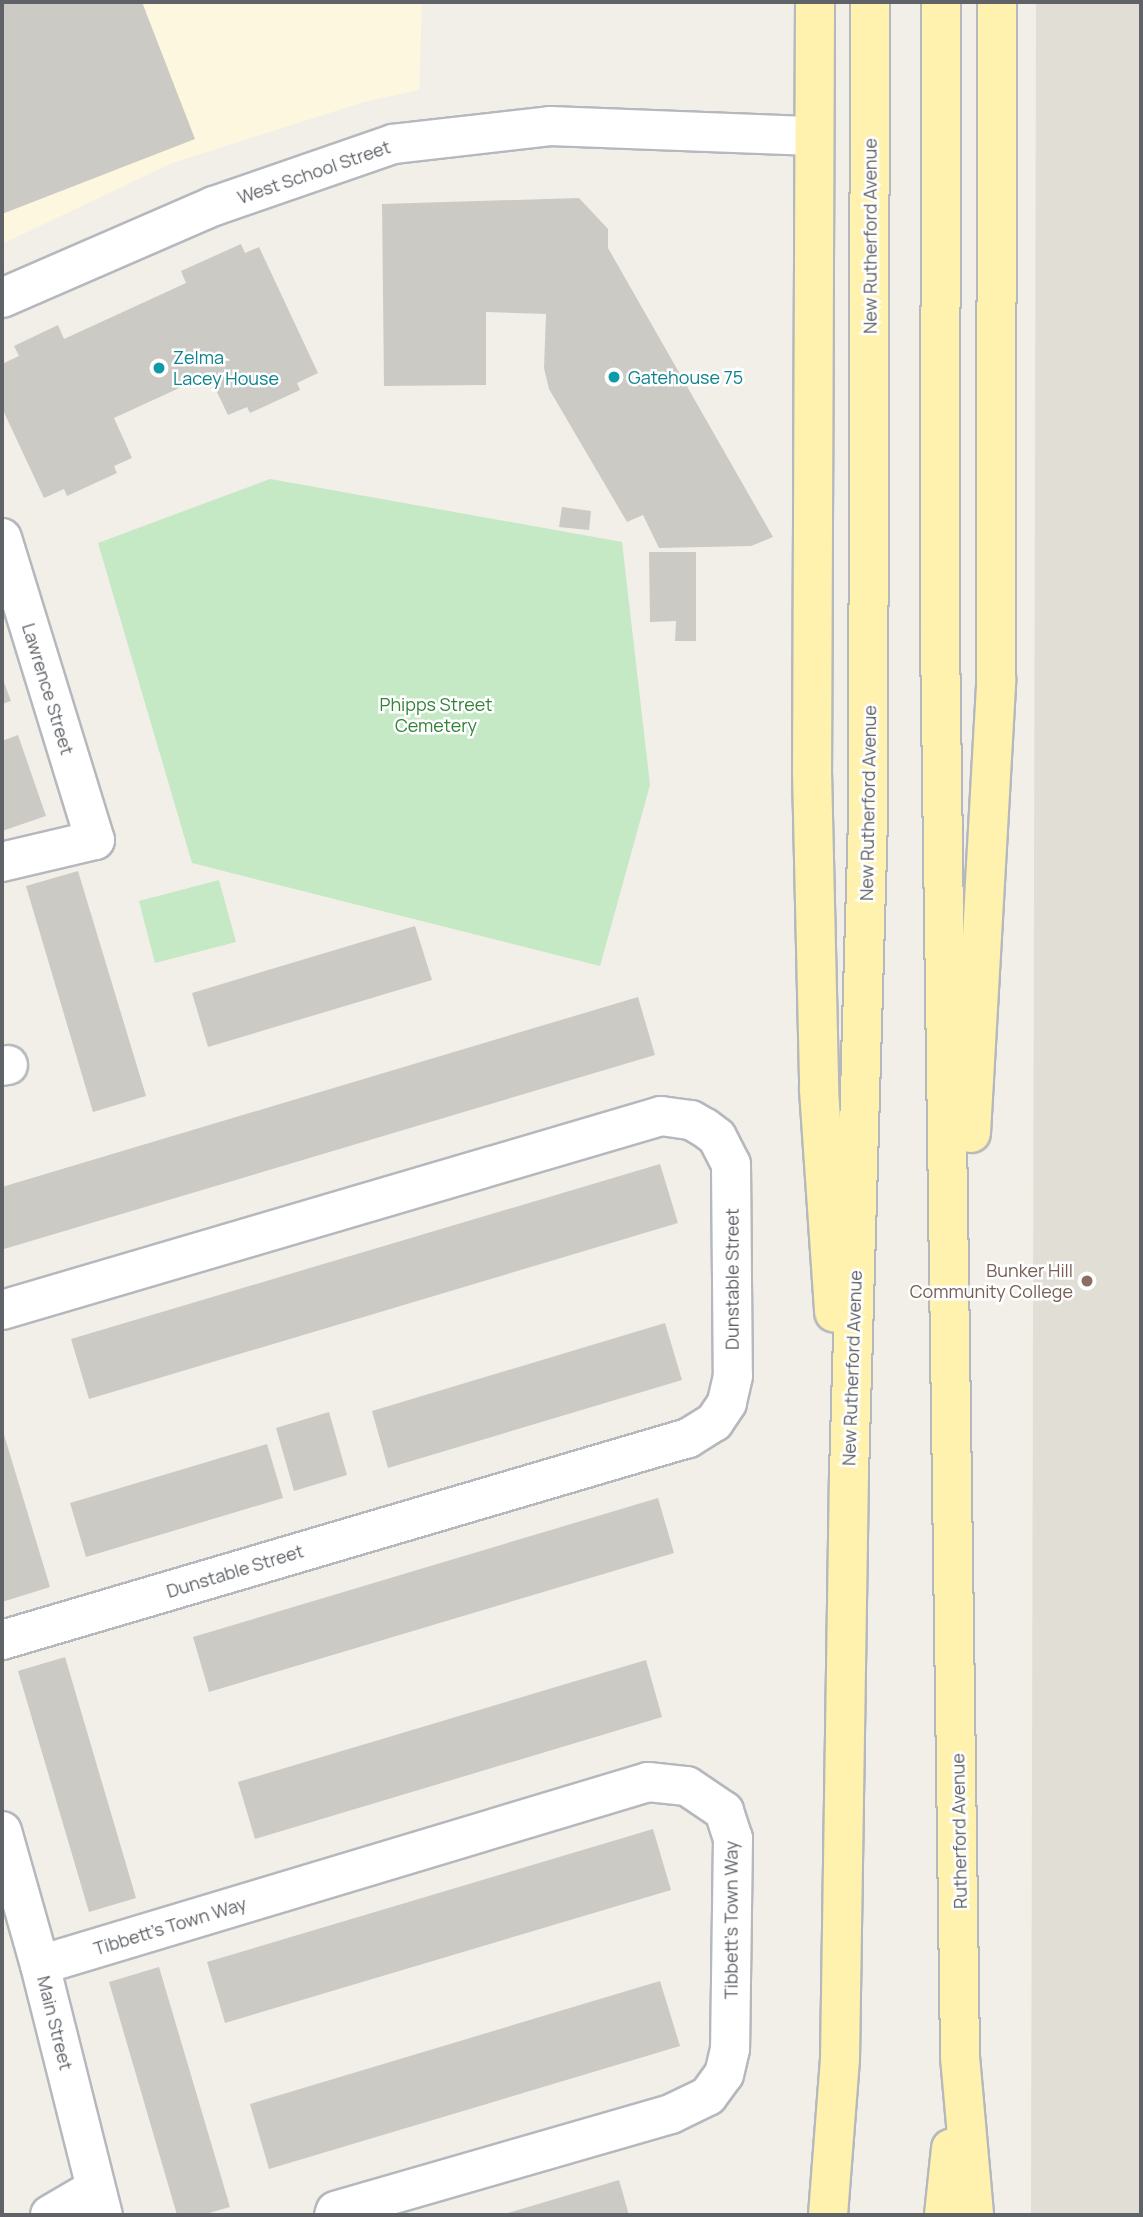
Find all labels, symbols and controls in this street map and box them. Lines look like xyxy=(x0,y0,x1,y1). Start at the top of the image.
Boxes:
street label: West School Street xyxy=(235,136,393,208)
street label: New Rutherford Avenue xyxy=(859,138,881,334)
place label: Zelma Lacey House xyxy=(173,347,279,390)
marker: Zelma Lacey House xyxy=(151,360,167,376)
place label: Gatehouse 75 xyxy=(628,366,743,388)
marker: Gatehouse 75 xyxy=(606,369,622,385)
street label: Lawrence Street xyxy=(18,621,78,757)
park label: Phipps Street Cemetery xyxy=(380,694,492,736)
street label: New Rutherford Avenue xyxy=(855,705,881,901)
street label: Dunstable Street xyxy=(721,1208,743,1350)
place label: Bunker Hill Community College xyxy=(910,1260,1073,1302)
street label: New Rutherford Avenue xyxy=(838,1270,866,1466)
marker: Bunker Hill Community College xyxy=(1079,1273,1095,1289)
street label: Dunstable Street xyxy=(164,1540,306,1602)
street label: Rutherford Avenue xyxy=(947,1753,971,1909)
street label: Tibbett's Town Way xyxy=(720,1841,742,1999)
street label: Tibbett's Town Way xyxy=(91,1893,249,1959)
street label: Main Street xyxy=(33,1974,77,2072)

